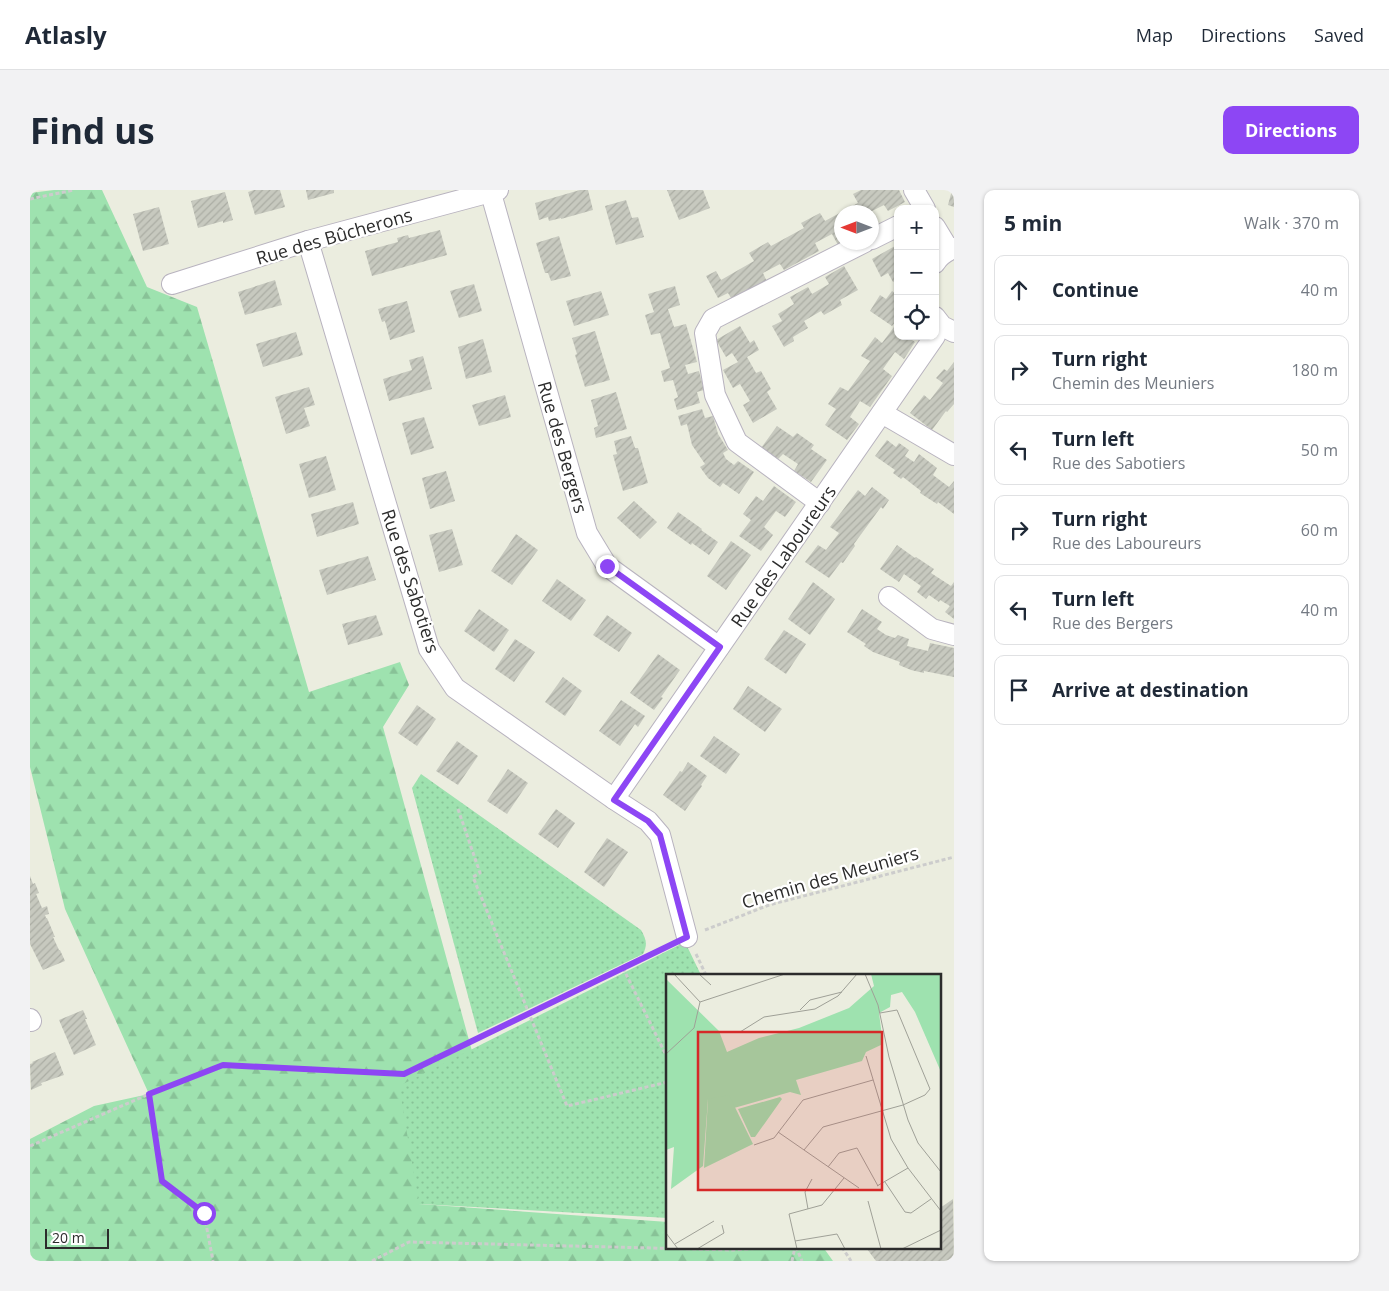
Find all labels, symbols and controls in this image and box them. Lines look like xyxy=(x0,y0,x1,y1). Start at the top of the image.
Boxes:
text: Atlasly xyxy=(25,18,107,51)
text: Map xyxy=(1136,23,1173,47)
text: Directions xyxy=(1201,23,1286,47)
text: Saved xyxy=(1314,23,1364,47)
button: Directions xyxy=(1223,106,1359,154)
text: Find us xyxy=(30,107,155,154)
street label: Rue des Bûcherons xyxy=(253,202,415,270)
north arrow xyxy=(834,205,879,250)
map controls xyxy=(894,205,939,340)
button: + xyxy=(894,205,939,250)
text: 5 min xyxy=(1004,209,1062,237)
text: Walk · 370 m xyxy=(1244,212,1339,234)
button: − xyxy=(894,250,939,295)
icon: ahead xyxy=(1005,276,1033,304)
text: Continue xyxy=(1052,277,1139,303)
text: 40 m xyxy=(1301,279,1338,301)
button: locate xyxy=(894,295,939,340)
text: Turn right xyxy=(1052,346,1147,372)
icon: right xyxy=(1005,356,1033,384)
text: 180 m xyxy=(1292,359,1338,381)
text: Chemin des Meuniers xyxy=(1052,372,1214,394)
street label: Rue des Bergers xyxy=(533,378,593,516)
text: Turn left xyxy=(1052,426,1134,452)
icon: left xyxy=(1005,436,1033,464)
text: 50 m xyxy=(1301,439,1338,461)
text: Rue des Sabotiers xyxy=(1052,452,1185,474)
street label: Rue des Laboureurs xyxy=(725,480,841,632)
street label: Rue des Sabotiers xyxy=(376,506,446,656)
text: Turn right xyxy=(1052,506,1147,532)
icon: right xyxy=(1005,516,1033,544)
text: 60 m xyxy=(1301,519,1338,541)
text: Rue des Laboureurs xyxy=(1052,532,1201,554)
route end xyxy=(596,555,619,578)
text: Turn left xyxy=(1052,586,1134,612)
icon: left xyxy=(1005,596,1033,624)
text: 40 m xyxy=(1301,599,1338,621)
text: Rue des Bergers xyxy=(1052,612,1173,634)
icon: arrive xyxy=(1005,676,1033,704)
text: Arrive at destination xyxy=(1052,677,1249,703)
street label: Chemin des Meuniers xyxy=(739,840,921,914)
inset map xyxy=(666,974,942,1248)
route start xyxy=(193,1202,216,1225)
scale bar xyxy=(45,1226,109,1249)
text: 20 m xyxy=(52,1228,85,1247)

